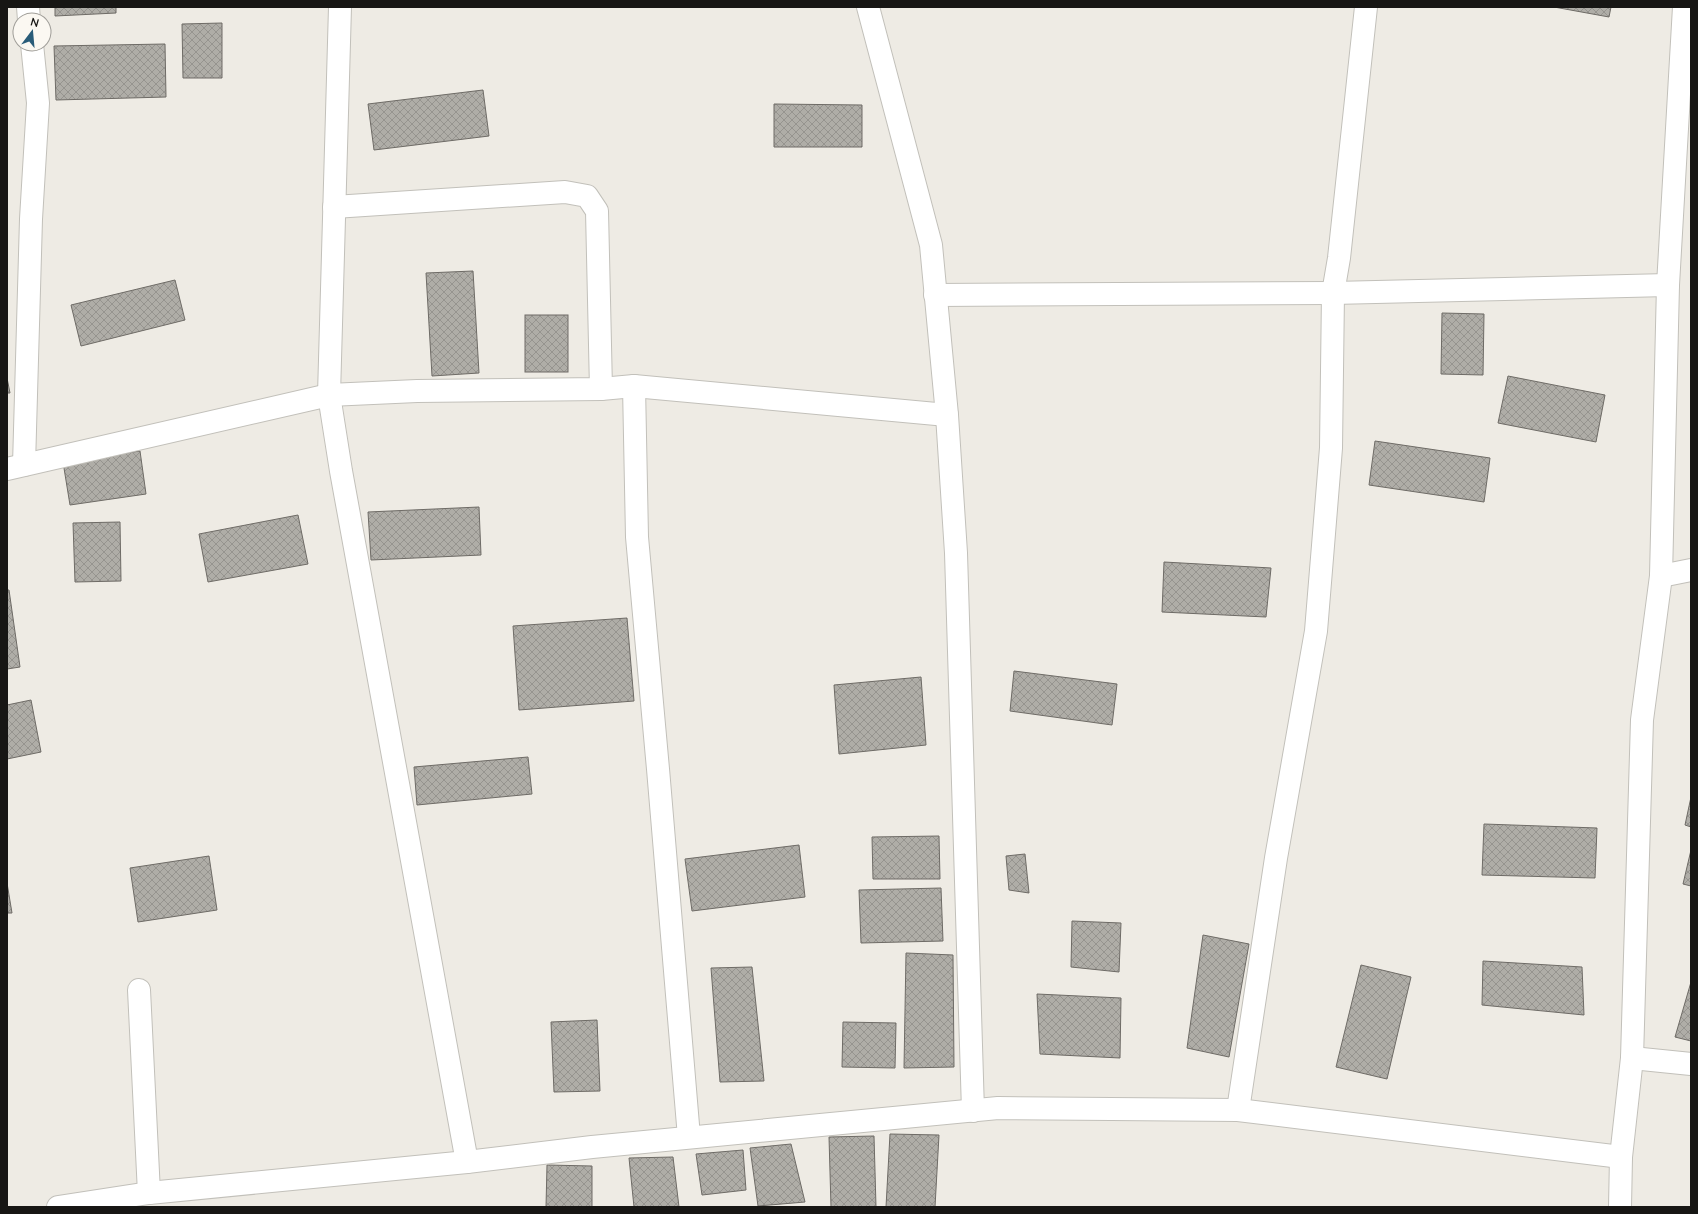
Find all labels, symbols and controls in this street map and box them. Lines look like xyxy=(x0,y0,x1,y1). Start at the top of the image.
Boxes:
north arrow xyxy=(12,12,52,52)
text: N xyxy=(29,15,41,31)

